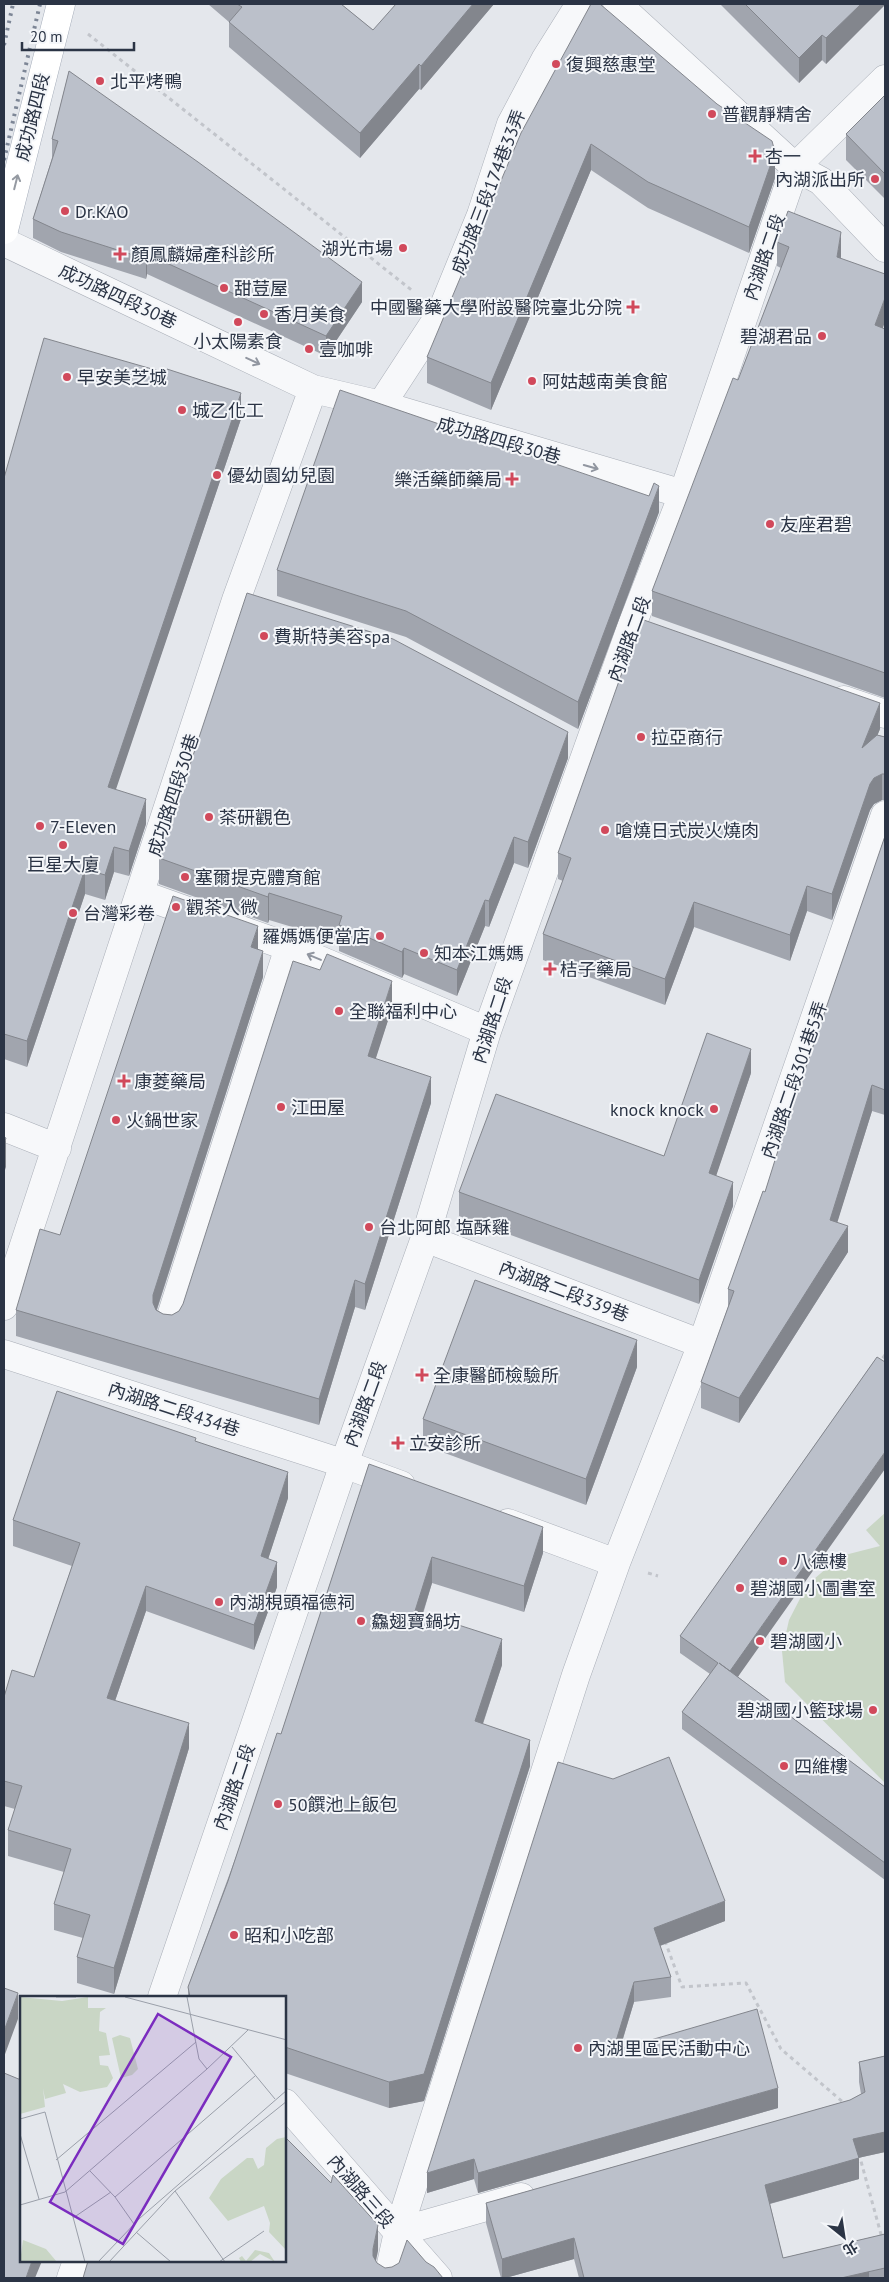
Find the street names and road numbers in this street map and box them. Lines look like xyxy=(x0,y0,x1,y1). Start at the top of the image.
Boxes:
street label: 成功路四段 xyxy=(10,71,54,163)
street label: 成功路三段174巷33弄 xyxy=(446,106,530,278)
street label: 內湖路二段 xyxy=(738,211,790,303)
street label: 成功路四段30巷 xyxy=(55,259,181,333)
street label: 成功路四段30巷 xyxy=(434,411,564,469)
street label: 內湖路二段 xyxy=(603,593,655,685)
street label: 成功路四段30巷 xyxy=(142,731,204,859)
street label: 內湖路二段 xyxy=(467,974,517,1066)
street label: 內湖路二段301巷5弄 xyxy=(756,998,832,1162)
street label: 內湖路二段339巷 xyxy=(496,1256,632,1326)
street label: 內湖路二段 xyxy=(339,1358,391,1450)
street label: 內湖路二段434巷 xyxy=(105,1377,243,1441)
street label: 內湖路二段 xyxy=(208,1741,260,1833)
street label: 內湖路三段 xyxy=(323,2149,399,2233)

